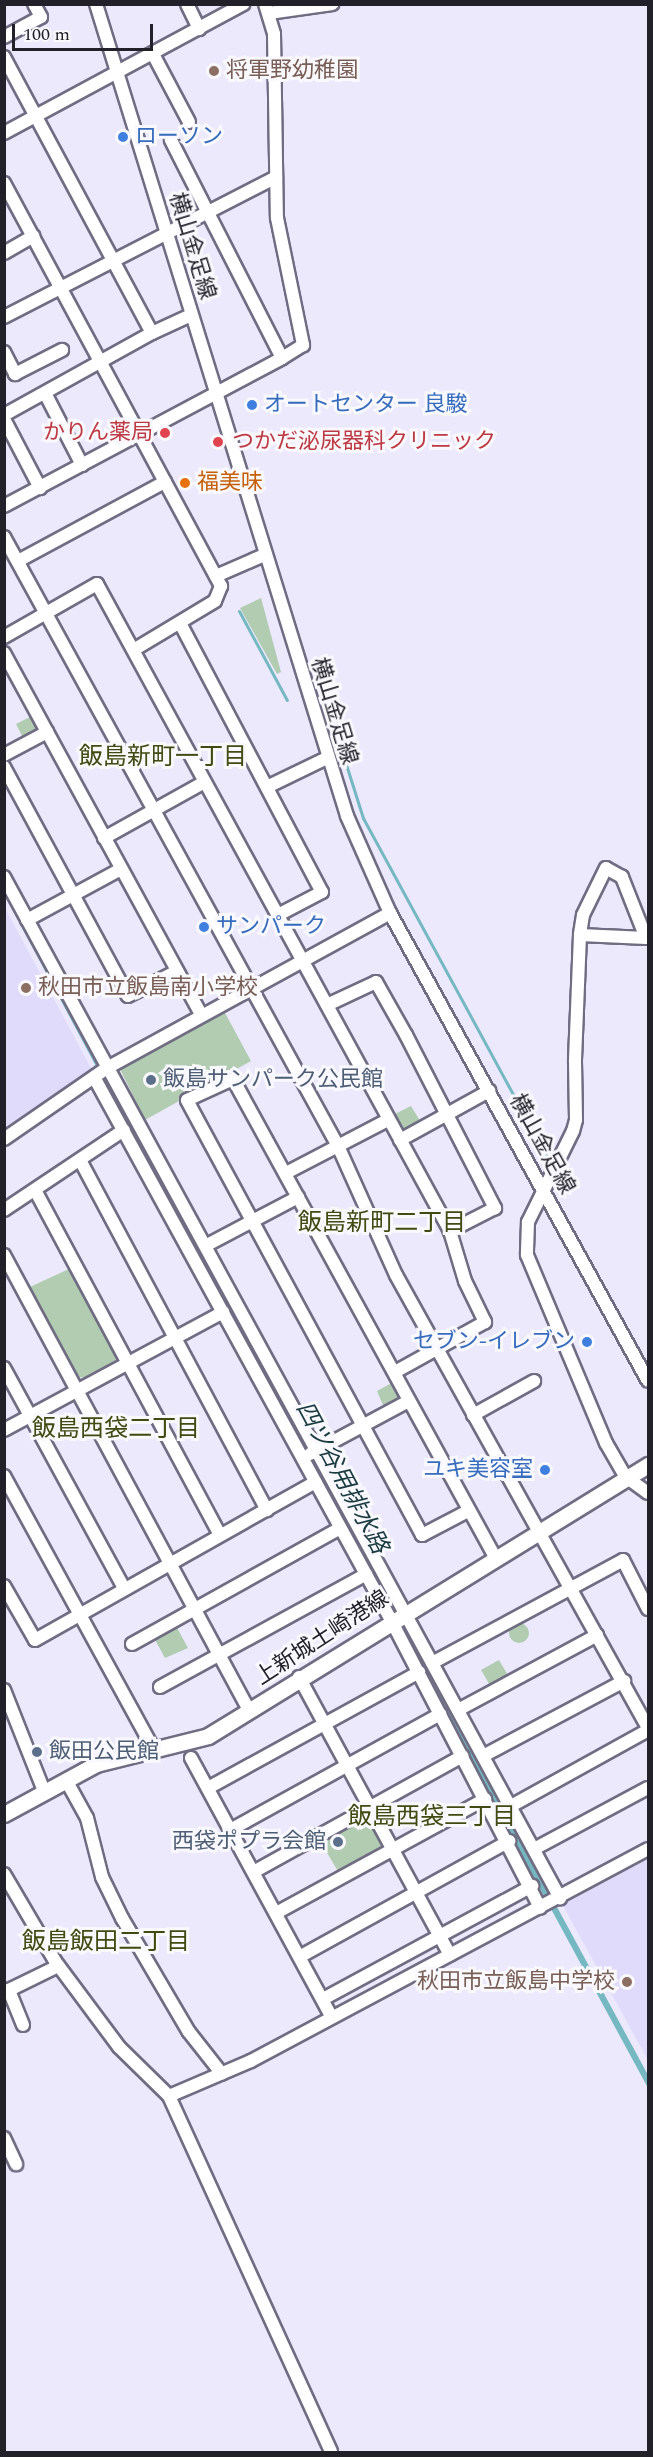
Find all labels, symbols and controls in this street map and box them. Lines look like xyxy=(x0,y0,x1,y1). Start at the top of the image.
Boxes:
scale bar xyxy=(15,12,156,50)
text: 100 m xyxy=(23,21,70,48)
place label: 将軍野幼稚園 xyxy=(226,58,358,84)
marker: 将軍野幼稚園 xyxy=(207,64,221,78)
place label: ローソン xyxy=(135,124,223,150)
marker: ローソン xyxy=(116,130,130,144)
street label: 横山金足線 xyxy=(163,190,221,302)
place label: オートセンター 良駿 xyxy=(264,392,467,418)
marker: オートセンター 良駿 xyxy=(245,398,259,412)
place label: かりん薬局 xyxy=(43,420,153,446)
marker: かりん薬局 xyxy=(158,426,172,440)
place label: つかだ泌尿器科クリニック xyxy=(232,429,496,455)
marker: つかだ泌尿器科クリニック xyxy=(209,433,227,451)
place label: 福美味 xyxy=(197,470,263,496)
marker: 福美味 xyxy=(178,476,192,490)
street label: 横山金足線 xyxy=(305,655,363,767)
district label: 飯島新町一丁目 xyxy=(79,744,247,772)
place label: サンパーク xyxy=(216,914,326,940)
marker: サンパーク xyxy=(197,920,211,934)
place label: 秋田市立飯島南小学校 xyxy=(38,975,258,1001)
marker: 秋田市立飯島南小学校 xyxy=(19,981,33,995)
place label: 飯島サンパーク公民館 xyxy=(163,1067,383,1093)
marker: 飯島サンパーク公民館 xyxy=(144,1073,158,1087)
street label: 横山金足線 xyxy=(504,1089,580,1199)
district label: 飯島新町二丁目 xyxy=(298,1210,466,1238)
place label: セブン-イレブン xyxy=(413,1329,575,1355)
marker: セブン-イレブン xyxy=(580,1335,594,1349)
water label: 四ツ谷用排水路 xyxy=(289,1397,393,1559)
district label: 飯島西袋二丁目 xyxy=(32,1416,200,1444)
place label: ユキ美容室 xyxy=(423,1457,533,1483)
marker: ユキ美容室 xyxy=(538,1463,552,1477)
street label: 上新城土崎港線 xyxy=(250,1585,394,1691)
place label: 飯田公民館 xyxy=(49,1739,159,1765)
marker: 飯田公民館 xyxy=(30,1745,44,1759)
district label: 飯島西袋三丁目 xyxy=(348,1804,516,1832)
place label: 西袋ポプラ会館 xyxy=(172,1829,326,1855)
marker: 西袋ポプラ会館 xyxy=(331,1835,345,1849)
district label: 飯島飯田二丁目 xyxy=(22,1929,190,1957)
place label: 秋田市立飯島中学校 xyxy=(417,1969,615,1995)
marker: 秋田市立飯島中学校 xyxy=(620,1975,634,1989)

